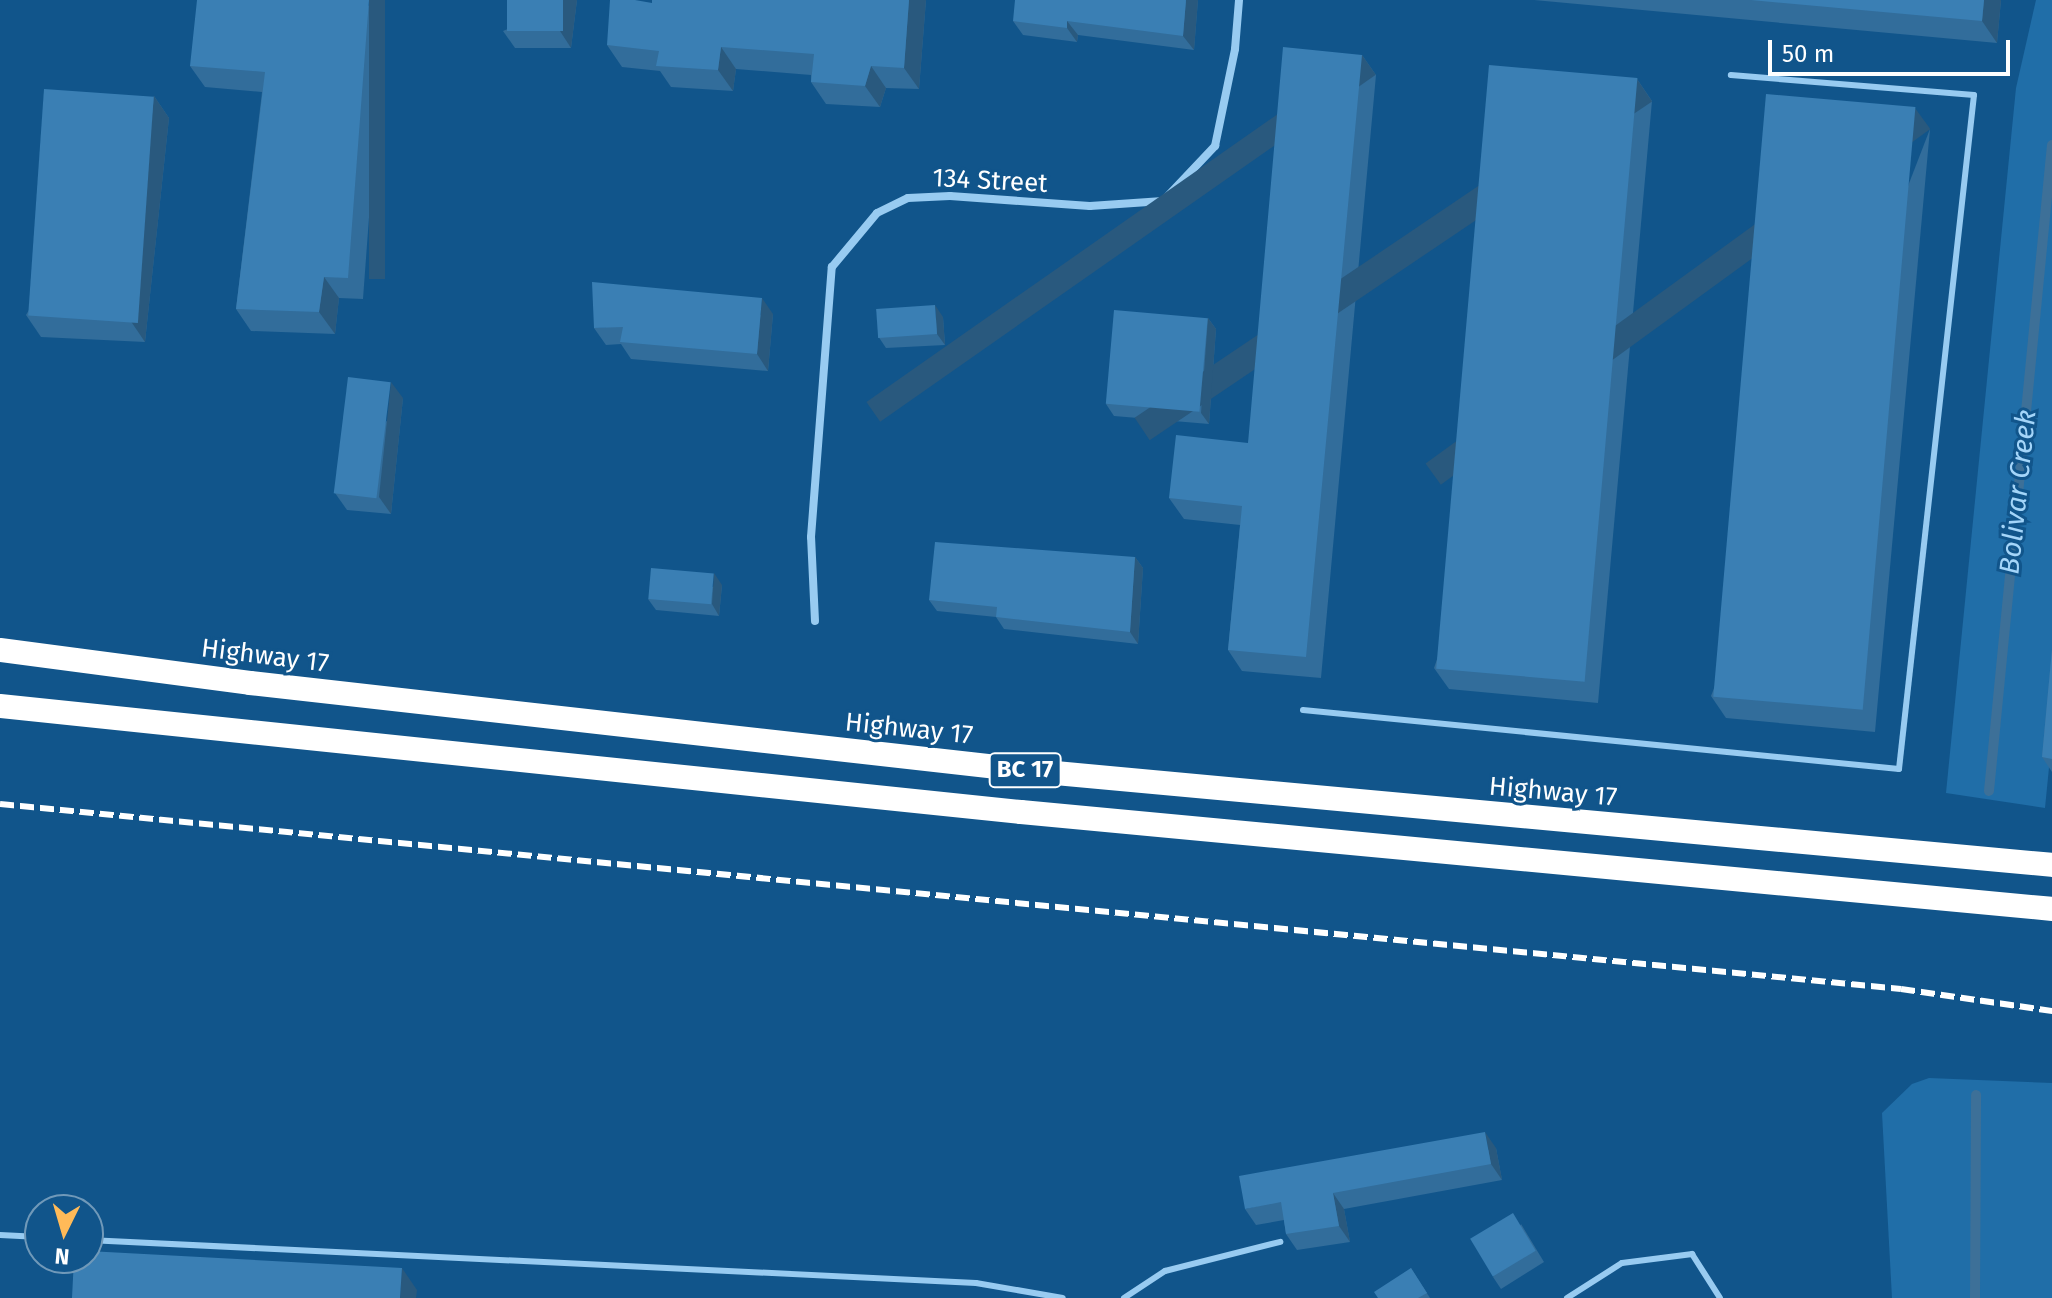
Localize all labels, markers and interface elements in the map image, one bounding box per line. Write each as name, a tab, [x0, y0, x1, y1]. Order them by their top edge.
scale bar	[1772, 24, 2014, 74]
text: 50 m	[1782, 40, 1834, 68]
street label: 134 Street	[932, 162, 1048, 200]
water label: Bolivar Creek	[1993, 408, 2043, 576]
street label: Highway 17	[199, 633, 331, 679]
street label: Highway 17	[844, 707, 974, 751]
road number: BC 17	[987, 750, 1063, 790]
street label: Highway 17	[1488, 771, 1618, 813]
north arrow	[24, 1194, 104, 1274]
text: N	[54, 1242, 70, 1270]

